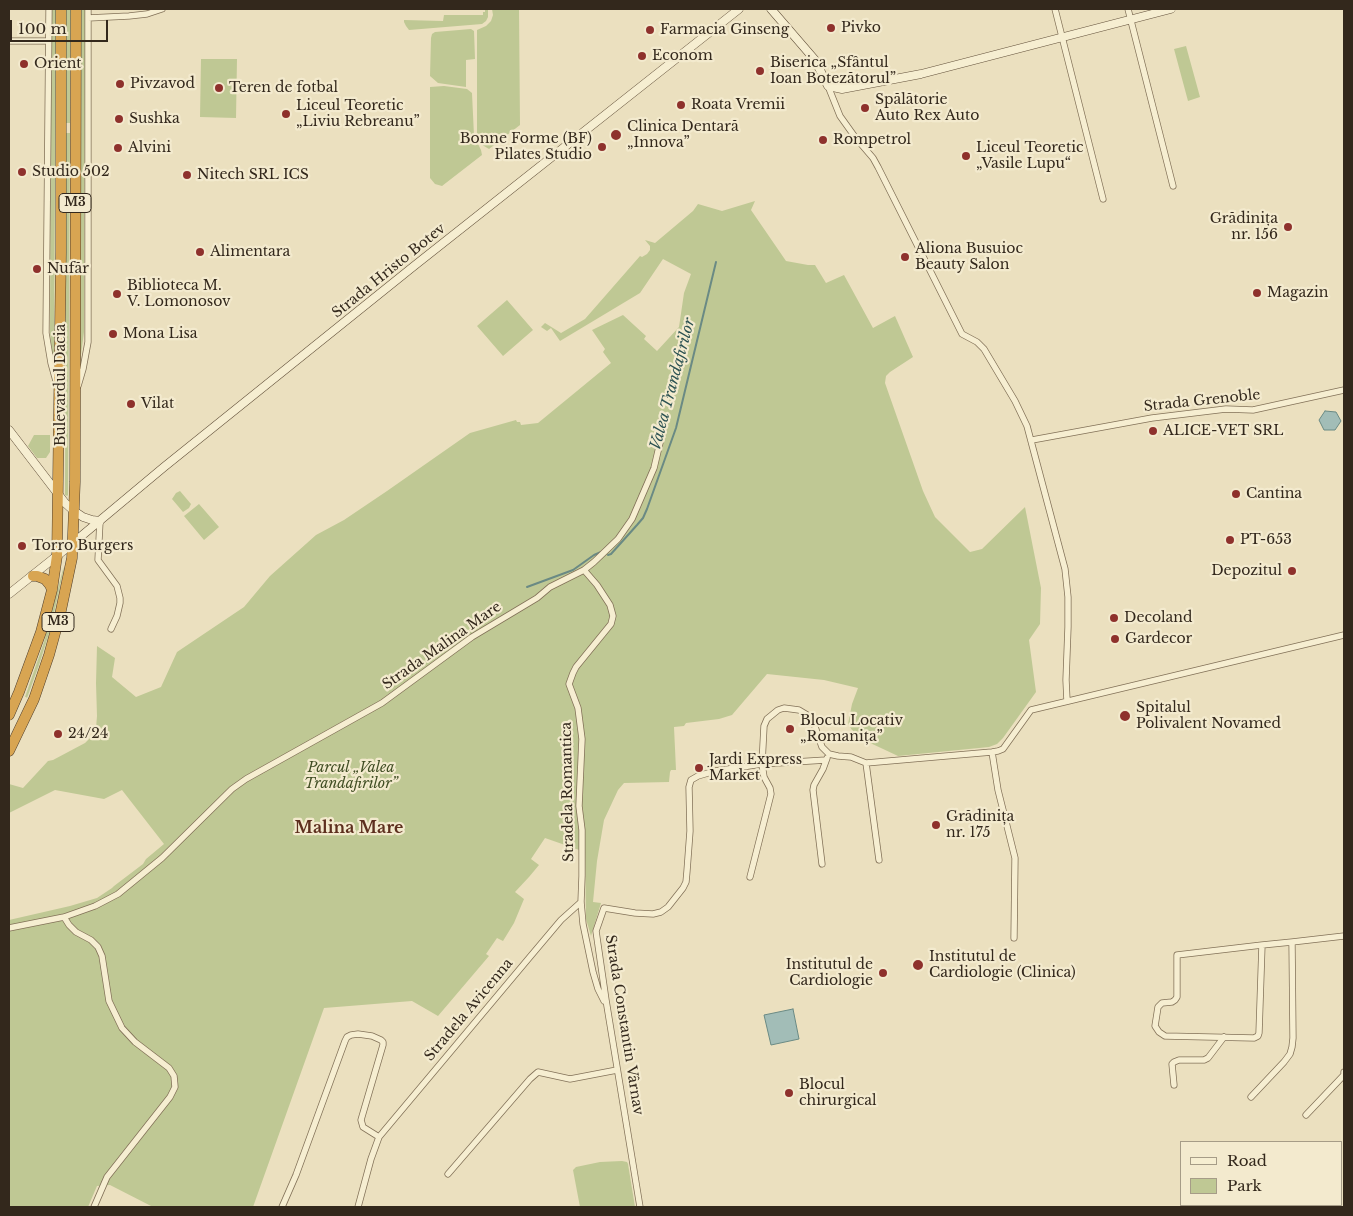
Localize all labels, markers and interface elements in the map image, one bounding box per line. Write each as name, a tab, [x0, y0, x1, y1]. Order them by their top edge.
scale bar	[12, 10, 110, 42]
text: 100 m	[18, 19, 67, 38]
place label: Pivko	[841, 20, 881, 36]
place label: Farmacia Ginseng	[660, 22, 789, 38]
marker: Pivko	[825, 22, 837, 34]
marker: Farmacia Ginseng	[644, 24, 656, 36]
place label: Econom	[652, 48, 713, 64]
marker: Econom	[636, 50, 648, 62]
place label: Biserica „Sfântul Ioan Botezătorul”	[770, 55, 896, 88]
place label: Orient	[34, 56, 82, 72]
marker: Orient	[18, 58, 30, 70]
marker: Biserica „Sfântul Ioan Botezătorul”	[754, 65, 766, 77]
place label: Pivzavod	[130, 76, 195, 92]
marker: Pivzavod	[114, 78, 126, 90]
place label: Teren de fotbal	[229, 80, 338, 96]
marker: Teren de fotbal	[213, 82, 225, 94]
place label: Spălătorie Auto Rex Auto	[875, 92, 979, 124]
place label: Roata Vremii	[691, 97, 785, 113]
place label: Liceul Teoretic „Liviu Rebreanu”	[296, 98, 420, 130]
marker: Roata Vremii	[675, 99, 687, 111]
marker: Spălătorie Auto Rex Auto	[859, 102, 871, 114]
marker: Liceul Teoretic „Liviu Rebreanu”	[280, 108, 292, 120]
place label: Sushka	[129, 111, 180, 127]
marker: Sushka	[113, 113, 125, 125]
place label: Clinica Dentară „Innova”	[627, 119, 739, 152]
marker: Clinica Dentară „Innova”	[609, 128, 623, 142]
place label: Bonne Forme (BF) Pilates Studio	[460, 131, 592, 164]
place label: Rompetrol	[833, 132, 911, 148]
marker: Rompetrol	[817, 134, 829, 146]
place label: Alvini	[128, 140, 171, 156]
place label: Liceul Teoretic „Vasile Lupu“	[976, 140, 1083, 172]
marker: Bonne Forme (BF) Pilates Studio	[596, 141, 608, 153]
marker: Alvini	[112, 142, 124, 154]
marker: Liceul Teoretic „Vasile Lupu“	[960, 150, 972, 162]
place label: Studio 502	[32, 164, 110, 180]
marker: Studio 502	[16, 166, 28, 178]
place label: Nitech SRL ICS	[197, 167, 309, 183]
marker: Nitech SRL ICS	[181, 169, 193, 181]
road number: M3	[59, 194, 91, 212]
place label: Grădinița nr. 156	[1210, 211, 1278, 243]
street label: Strada Hristo Botev	[329, 220, 449, 322]
marker: Grădinița nr. 156	[1282, 221, 1294, 233]
place label: Aliona Busuioc Beauty Salon	[915, 241, 1023, 274]
place label: Alimentara	[210, 244, 290, 260]
marker: Alimentara	[194, 246, 206, 258]
marker: Aliona Busuioc Beauty Salon	[899, 251, 911, 263]
place label: Nufăr	[47, 261, 89, 277]
marker: Nufăr	[31, 263, 43, 275]
place label: Biblioteca M. V. Lomonosov	[127, 278, 231, 310]
place label: Magazin	[1267, 285, 1328, 301]
marker: Magazin	[1251, 287, 1263, 299]
marker: Biblioteca M. V. Lomonosov	[111, 288, 123, 300]
water label: Valea Trandafirilor	[647, 316, 699, 452]
street label: Bulevardul Dacia	[53, 324, 69, 446]
place label: Mona Lisa	[123, 326, 198, 342]
marker: Mona Lisa	[107, 328, 119, 340]
street label: Strada Grenoble	[1143, 387, 1261, 415]
place label: Vilat	[141, 396, 174, 412]
marker: Vilat	[125, 398, 137, 410]
place label: ALICE-VET SRL	[1163, 423, 1284, 439]
marker: ALICE-VET SRL	[1147, 425, 1159, 437]
place label: Cantina	[1246, 486, 1302, 502]
marker: Cantina	[1230, 488, 1242, 500]
place label: PT-653	[1240, 532, 1292, 548]
marker: PT-653	[1224, 534, 1236, 546]
place label: Torro Burgers	[32, 538, 133, 554]
marker: Torro Burgers	[16, 540, 28, 552]
place label: Depozitul	[1211, 563, 1282, 579]
marker: Depozitul	[1286, 565, 1298, 577]
street label: Strada Malina Mare	[379, 599, 505, 693]
place label: Decoland	[1124, 610, 1192, 626]
road number: M3	[42, 612, 74, 632]
marker: Decoland	[1108, 612, 1120, 624]
place label: Gardecor	[1125, 631, 1192, 647]
marker: Gardecor	[1109, 633, 1121, 645]
place label: Spitalul Polivalent Novamed	[1136, 700, 1281, 732]
marker: Spitalul Polivalent Novamed	[1118, 709, 1132, 723]
place label: Blocul Locativ „Romanița”	[800, 713, 903, 746]
street label: Stradela Romantica	[558, 722, 578, 862]
marker: Blocul Locativ „Romanița”	[784, 723, 796, 735]
place label: 24/24	[68, 726, 108, 742]
marker: 24/24	[52, 728, 64, 740]
place label: Jardi Express Market	[709, 752, 802, 784]
park label: Parcul „Valea Trandafirilor”	[304, 760, 398, 792]
marker: Jardi Express Market	[693, 762, 705, 774]
place label: Grădinița nr. 175	[946, 809, 1014, 842]
district label: Malina Mare	[295, 818, 403, 838]
marker: Grădinița nr. 175	[930, 819, 942, 831]
street label: Strada Constantin Vârnav	[601, 934, 647, 1116]
place label: Institutul de Cardiologie (Clinica)	[929, 949, 1076, 982]
street label: Stradela Avicenna	[421, 955, 517, 1065]
place label: Institutul de Cardiologie	[786, 957, 873, 990]
marker: Institutul de Cardiologie (Clinica)	[911, 958, 925, 972]
marker: Institutul de Cardiologie	[877, 967, 889, 979]
place label: Blocul chirurgical	[799, 1077, 877, 1110]
marker: Blocul chirurgical	[783, 1087, 795, 1099]
legend	[1180, 1141, 1343, 1206]
text: Road	[1227, 1151, 1267, 1170]
text: Park	[1227, 1176, 1262, 1195]

